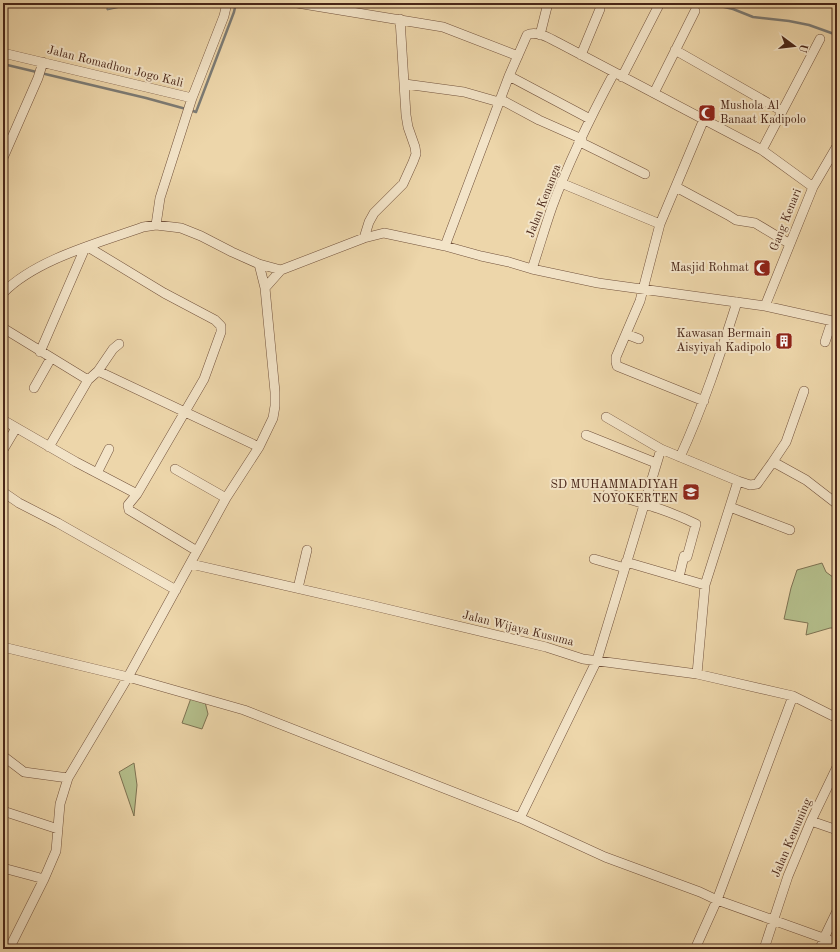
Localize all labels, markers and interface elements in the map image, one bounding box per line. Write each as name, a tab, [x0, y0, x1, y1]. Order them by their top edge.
north arrow	[774, 26, 814, 66]
text: U	[796, 43, 809, 54]
street label: Jalan Romadhon Jogo Kali	[46, 44, 184, 90]
place label: Mushola Al Banaat Kadipolo	[720, 100, 806, 126]
mosque icon: Mushola Al Banaat Kadipolo	[697, 103, 717, 123]
street label: Jalan Kenanga	[525, 163, 563, 239]
street label: Gang Kenari	[768, 187, 804, 253]
mosque icon: Masjid Rohmat	[752, 258, 772, 278]
place label: Masjid Rohmat	[670, 262, 749, 274]
place label: Kawasan Bermain Aisyiyah Kadipolo	[676, 328, 772, 354]
building icon: Kawasan Bermain Aisyiyah Kadipolo	[774, 331, 794, 351]
place label: SD MUHAMMADIYAH NOYOKERTEN	[550, 479, 678, 505]
school or university icon: SD MUHAMMADIYAH NOYOKERTEN	[681, 482, 701, 502]
street label: Jalan Wijaya Kusuma	[461, 609, 575, 649]
street label: Jalan Kemuning	[770, 796, 814, 879]

